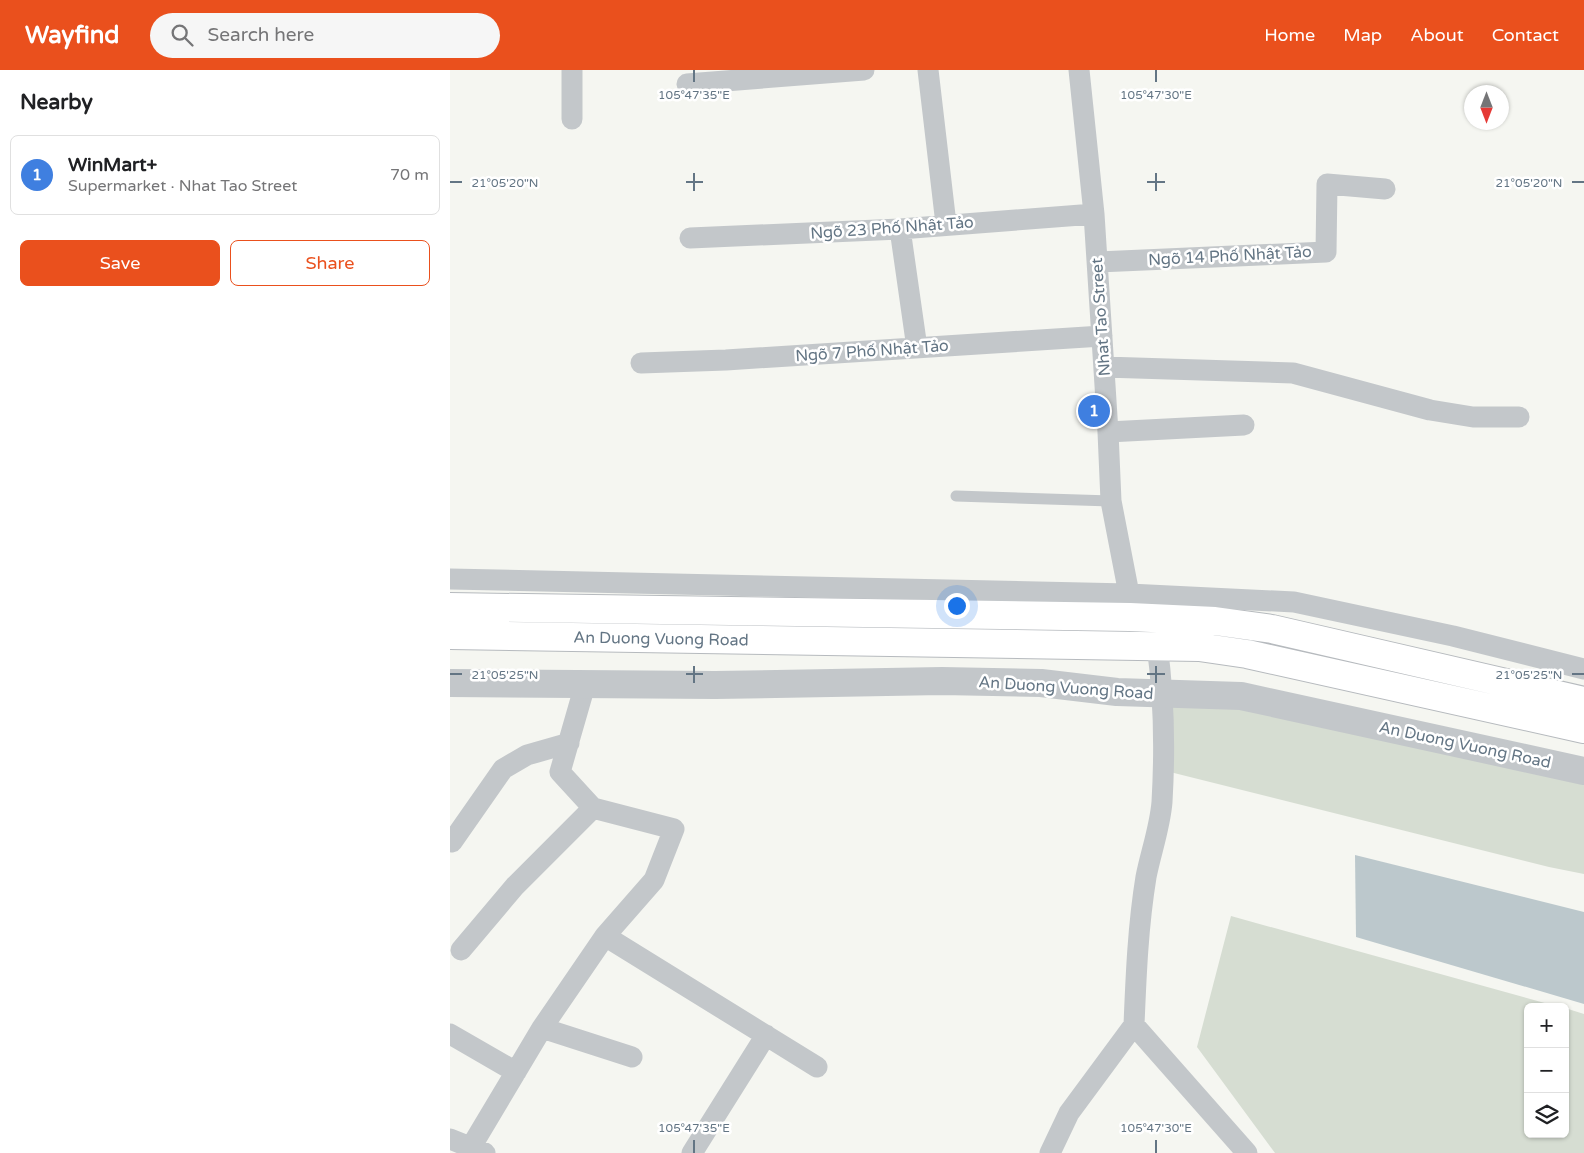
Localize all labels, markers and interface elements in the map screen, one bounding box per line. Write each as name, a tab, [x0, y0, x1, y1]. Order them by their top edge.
search box	[150, 13, 500, 58]
text: Wayfind	[25, 21, 120, 50]
icon: search	[168, 21, 196, 49]
text: Search here	[208, 24, 314, 46]
text: Home	[1264, 24, 1315, 46]
text: Map	[1343, 24, 1382, 46]
text: About	[1410, 24, 1464, 46]
text: Contact	[1492, 24, 1559, 46]
north arrow	[1464, 85, 1509, 130]
text: 105°47'35"E	[658, 88, 730, 102]
text: 105°47'30"E	[1120, 88, 1192, 102]
text: Nearby	[20, 90, 93, 115]
text: WinMart+	[68, 154, 157, 176]
text: 1	[32, 165, 42, 185]
text: 70 m	[390, 165, 429, 185]
text: Supermarket · Nhat Tao Street	[68, 176, 297, 196]
text: 21°05'20"N	[472, 176, 539, 190]
text: 21°05'20"N	[1496, 176, 1563, 190]
street label: Ngõ 23 Phố Nhật Tảo	[810, 212, 974, 244]
button: Save	[20, 240, 220, 286]
button: Share	[230, 240, 430, 286]
street label: Ngõ 14 Phố Nhật Tảo	[1148, 242, 1312, 270]
street label: Nhat Tao Street	[1087, 257, 1115, 377]
street label: Ngõ 7 Phố Nhật Tảo	[795, 336, 949, 366]
pin: 1	[1078, 392, 1110, 430]
your location	[944, 593, 970, 619]
street label: An Duong Vuong Road	[573, 627, 749, 651]
text: 21°05'25"N	[472, 668, 539, 682]
text: 21°05'25"N	[1496, 668, 1563, 682]
street label: An Duong Vuong Road	[978, 672, 1154, 704]
street label: An Duong Vuong Road	[1377, 717, 1553, 773]
map controls	[1524, 1003, 1569, 1138]
button: +	[1524, 1003, 1569, 1048]
button: −	[1524, 1048, 1569, 1093]
button: layers	[1524, 1093, 1569, 1138]
text: 105°47'35"E	[658, 1121, 730, 1135]
text: 105°47'30"E	[1120, 1121, 1192, 1135]

